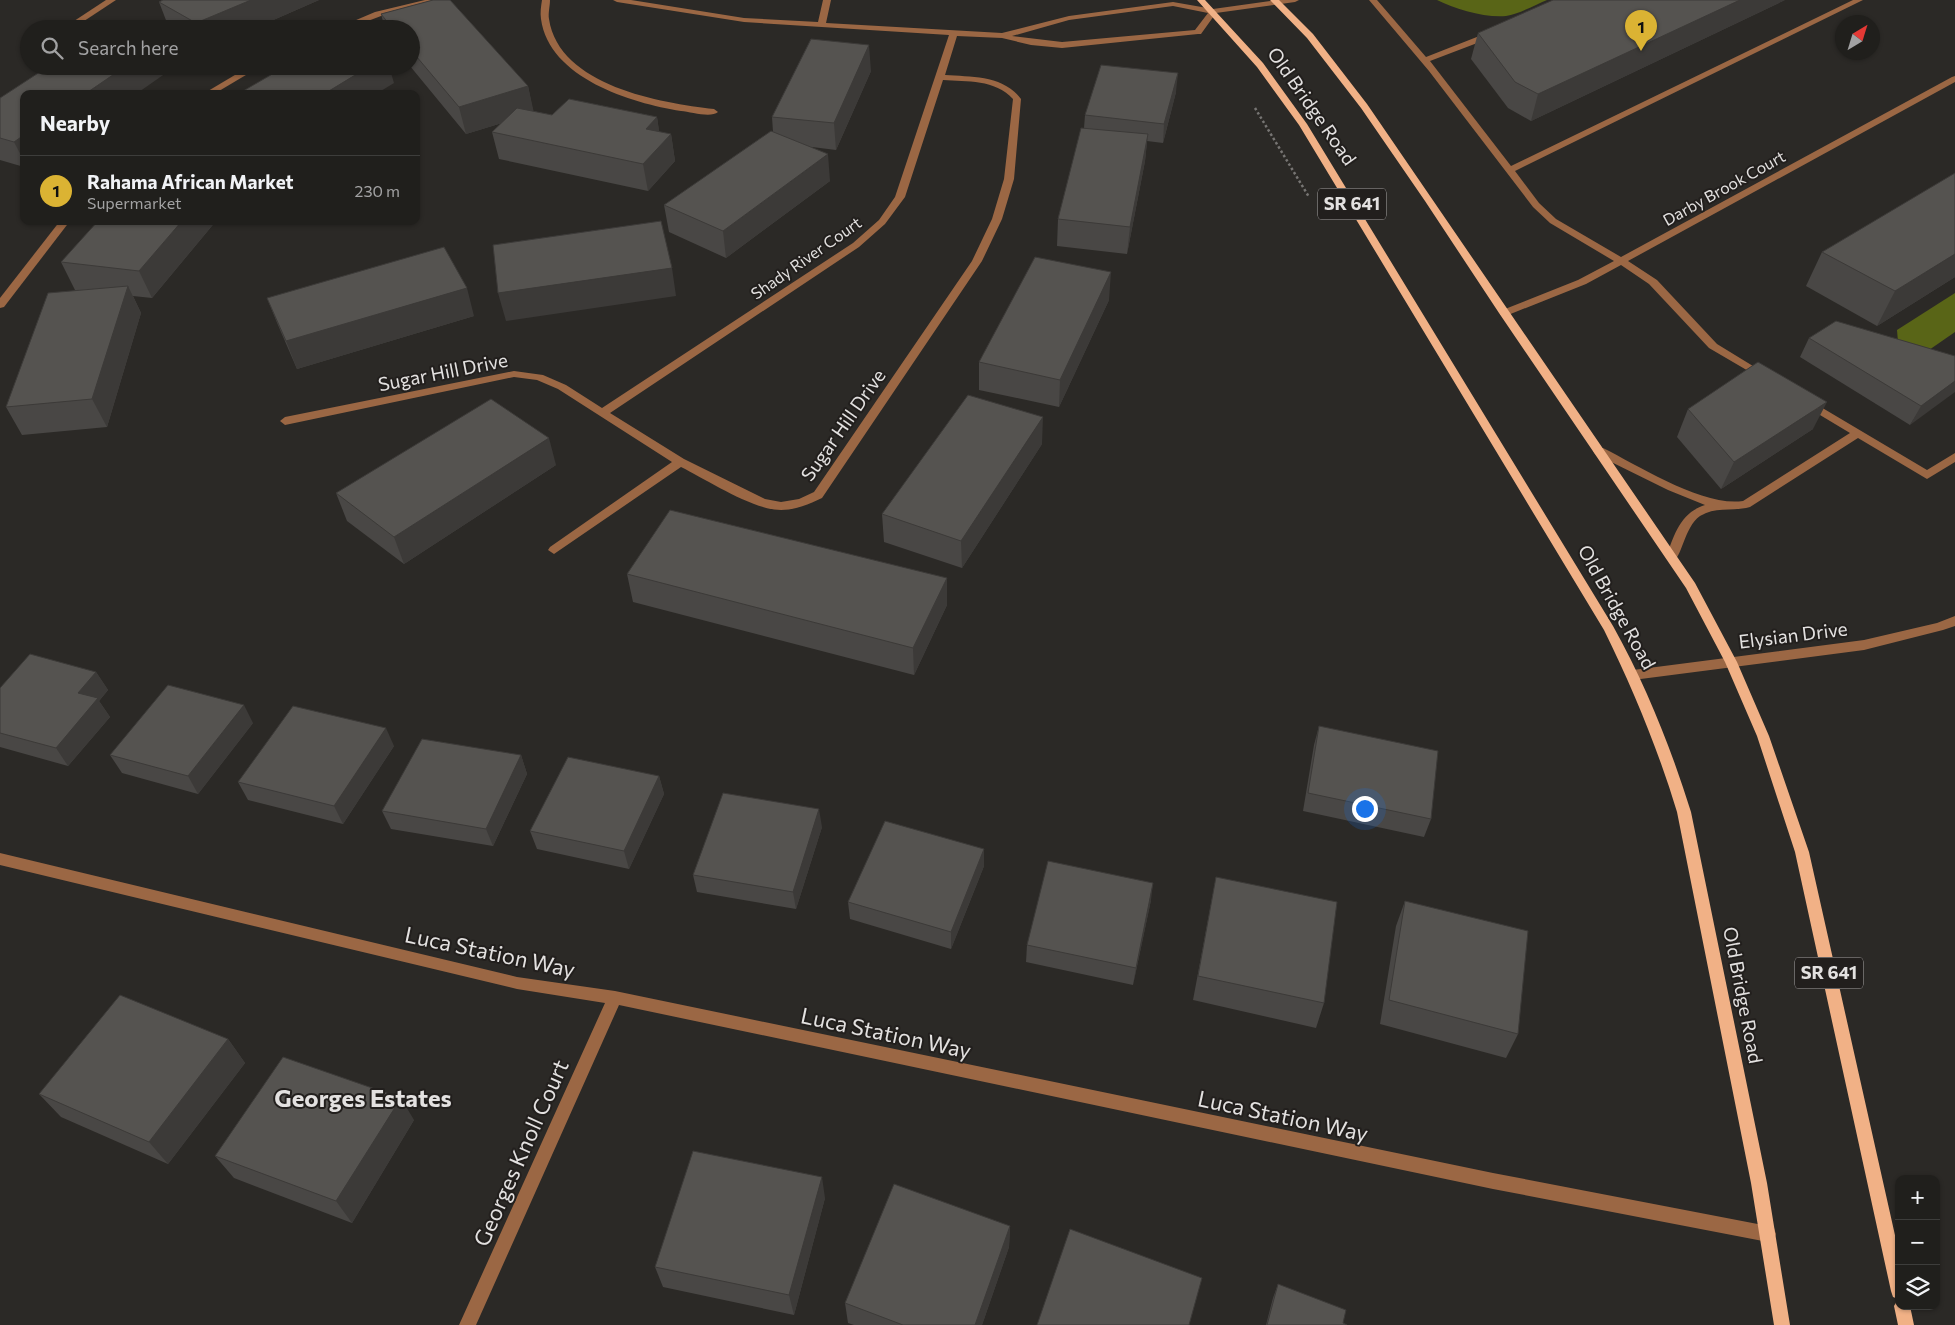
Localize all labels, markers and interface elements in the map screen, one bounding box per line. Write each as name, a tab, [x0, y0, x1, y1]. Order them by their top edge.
pin: 1	[1625, 10, 1657, 51]
north arrow	[1835, 15, 1880, 60]
search box	[20, 20, 420, 75]
icon: search	[38, 34, 66, 62]
text: Search here	[78, 36, 178, 59]
street label: Old Bridge Road	[1263, 42, 1362, 169]
text: Nearby	[40, 110, 110, 135]
street label: Darby Brook Court	[1659, 146, 1789, 229]
text: Rahama African Market	[87, 170, 294, 193]
text: 1	[52, 181, 60, 200]
text: 230 m	[355, 181, 400, 200]
road number: SR 641	[1318, 188, 1386, 220]
text: Supermarket	[87, 193, 182, 212]
street label: Shady River Court	[747, 212, 865, 303]
street label: Sugar Hill Drive	[376, 348, 510, 395]
street label: Sugar Hill Drive	[795, 364, 890, 485]
street label: Old Bridge Road	[1574, 540, 1661, 673]
street label: Elysian Drive	[1737, 616, 1849, 653]
your location	[1352, 796, 1378, 822]
street label: Luca Station Way	[403, 920, 578, 983]
street label: Old Bridge Road	[1719, 925, 1768, 1065]
road number: SR 641	[1795, 958, 1863, 988]
street label: Luca Station Way	[799, 1001, 974, 1064]
street label: Georges Knoll Court	[467, 1055, 574, 1250]
district label: Georges Estates	[274, 1083, 452, 1112]
street label: Luca Station Way	[1196, 1084, 1371, 1147]
map controls	[1895, 1175, 1940, 1310]
button: +	[1895, 1175, 1940, 1220]
button: −	[1895, 1220, 1940, 1265]
button: layers	[1895, 1265, 1940, 1310]

